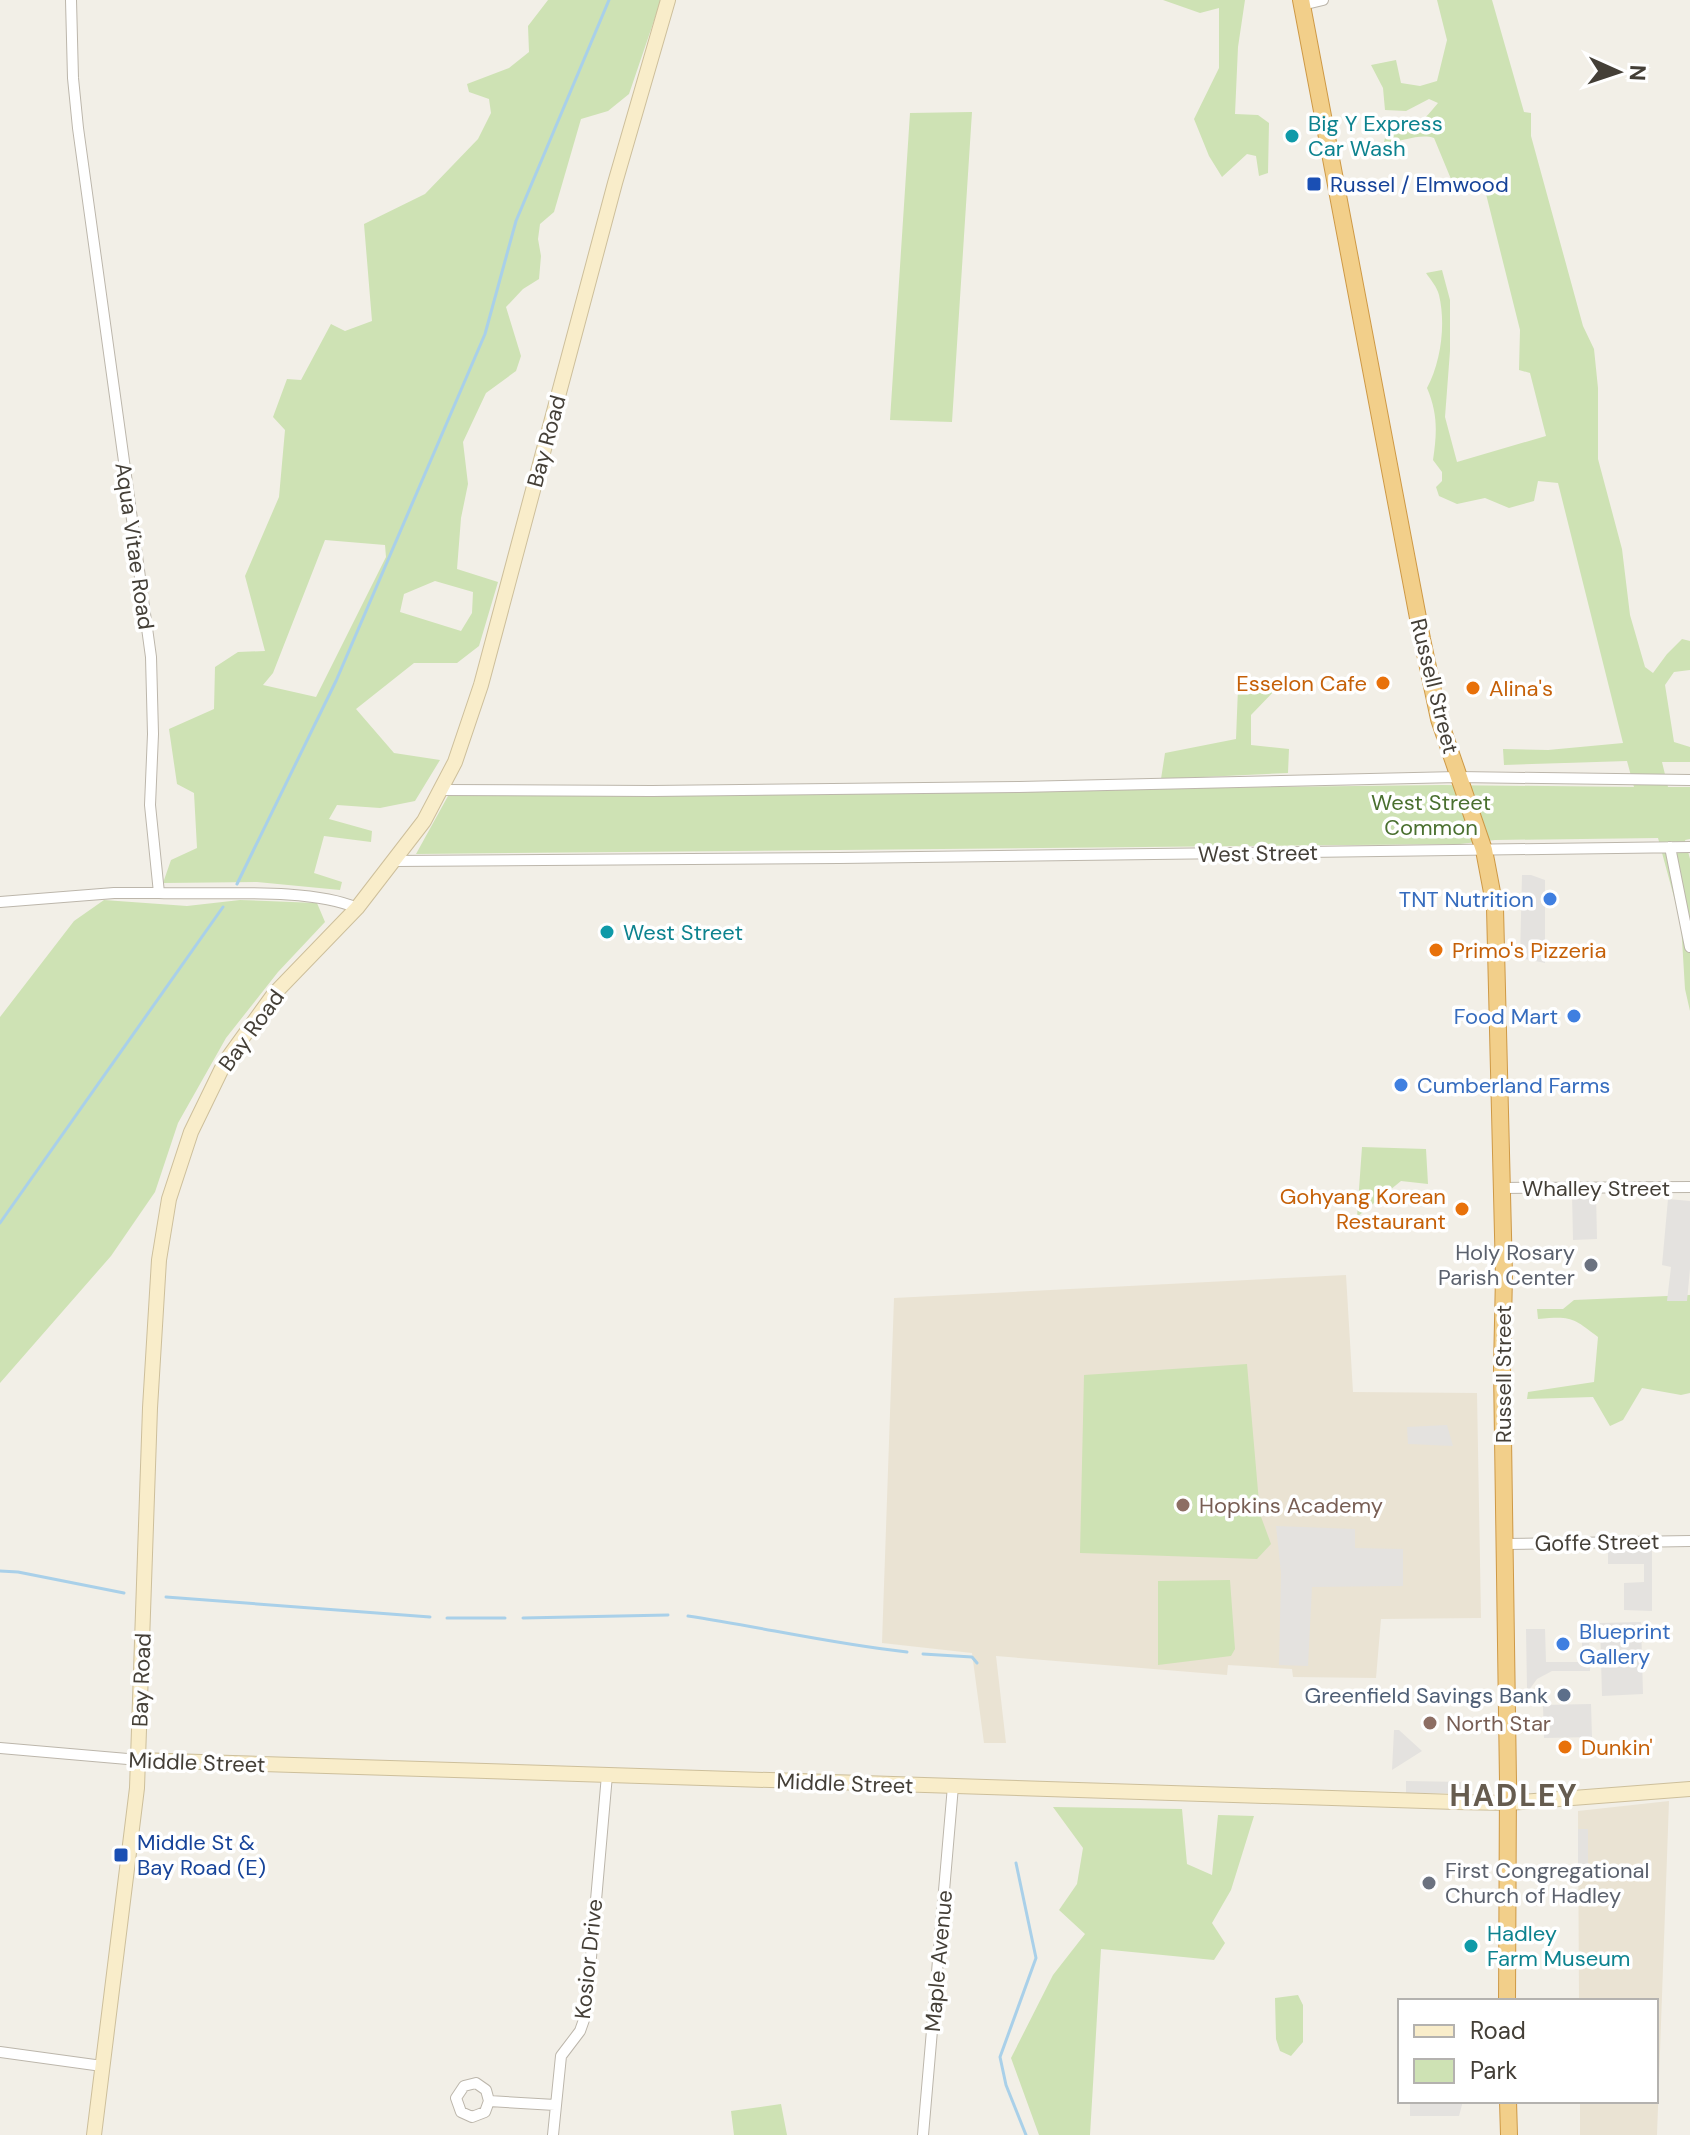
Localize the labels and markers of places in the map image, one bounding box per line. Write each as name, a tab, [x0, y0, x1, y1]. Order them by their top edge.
place label: Big Y Express Car Wash	[1308, 109, 1443, 163]
marker: Big Y Express Car Wash	[1283, 127, 1301, 145]
place label: Russel / Elmwood	[1330, 170, 1509, 199]
marker: Russel / Elmwood	[1305, 175, 1323, 193]
place label: Esselon Cafe	[1236, 669, 1367, 698]
marker: Esselon Cafe	[1374, 674, 1392, 692]
place label: Alina's	[1489, 674, 1553, 703]
marker: Alina's	[1464, 679, 1482, 697]
place label: TNT Nutrition	[1399, 885, 1534, 914]
marker: TNT Nutrition	[1541, 890, 1559, 908]
place label: West Street	[623, 918, 743, 947]
marker: West Street	[598, 923, 616, 941]
place label: Primo's Pizzeria	[1452, 936, 1606, 965]
marker: Primo's Pizzeria	[1427, 941, 1445, 959]
place label: Food Mart	[1454, 1002, 1558, 1031]
marker: Food Mart	[1565, 1007, 1583, 1025]
place label: Cumberland Farms	[1417, 1071, 1610, 1100]
marker: Cumberland Farms	[1392, 1076, 1410, 1094]
place label: Gohyang Korean Restaurant	[1280, 1182, 1446, 1236]
marker: Gohyang Korean Restaurant	[1453, 1200, 1471, 1218]
place label: Holy Rosary Parish Center	[1438, 1238, 1575, 1292]
marker: Holy Rosary Parish Center	[1582, 1256, 1600, 1274]
place label: Hopkins Academy	[1199, 1491, 1383, 1520]
marker: Hopkins Academy	[1174, 1496, 1192, 1514]
place label: Blueprint Gallery	[1579, 1617, 1671, 1671]
marker: Blueprint Gallery	[1554, 1635, 1572, 1653]
place label: Greenfield Savings Bank	[1305, 1681, 1548, 1710]
marker: Greenfield Savings Bank	[1555, 1686, 1573, 1704]
place label: North Star	[1446, 1709, 1551, 1738]
marker: North Star	[1421, 1714, 1439, 1732]
place label: Dunkin'	[1581, 1733, 1653, 1762]
marker: Dunkin'	[1556, 1738, 1574, 1756]
place label: Middle St & Bay Road (E)	[137, 1828, 266, 1882]
marker: Middle St & Bay Road (E)	[112, 1846, 130, 1864]
place label: First Congregational Church of Hadley	[1445, 1856, 1650, 1910]
marker: First Congregational Church of Hadley	[1420, 1874, 1438, 1892]
place label: Hadley Farm Museum	[1487, 1919, 1630, 1973]
marker: Hadley Farm Museum	[1462, 1937, 1480, 1955]

